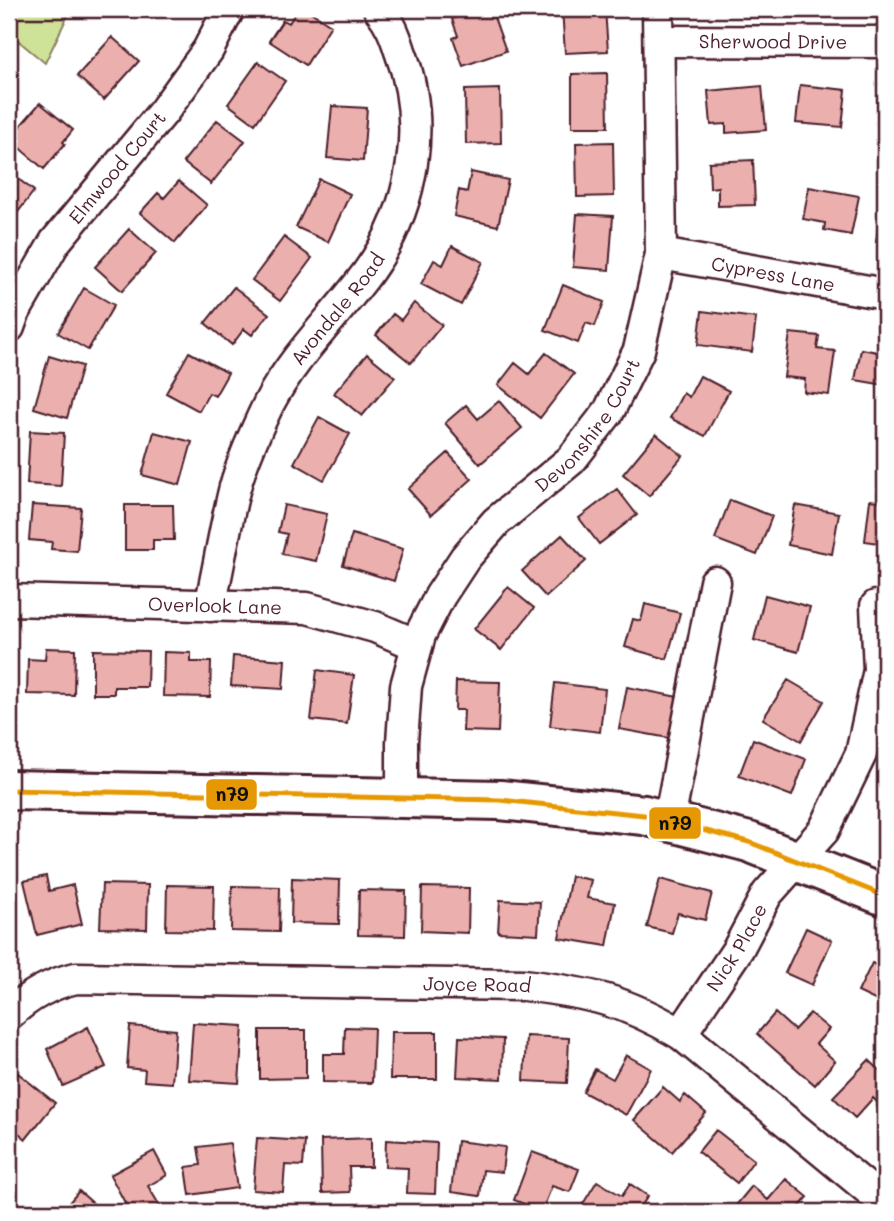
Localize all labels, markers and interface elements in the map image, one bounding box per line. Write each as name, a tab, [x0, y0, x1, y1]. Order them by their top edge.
street label: Sherwood Drive	[699, 28, 847, 54]
street label: Elmwood Court	[63, 105, 171, 229]
street label: Avondale Road	[285, 248, 390, 370]
street label: Cypress Lane	[709, 250, 837, 297]
street label: Devonshire Court	[529, 354, 645, 497]
street label: Overlook Lane	[148, 591, 282, 619]
line badge: n79	[205, 778, 258, 811]
text: n79	[216, 781, 249, 806]
line badge: n79	[648, 806, 702, 840]
text: n79	[659, 810, 692, 835]
street label: Nick Place	[700, 899, 772, 996]
street label: Joyce Road	[423, 970, 533, 998]

